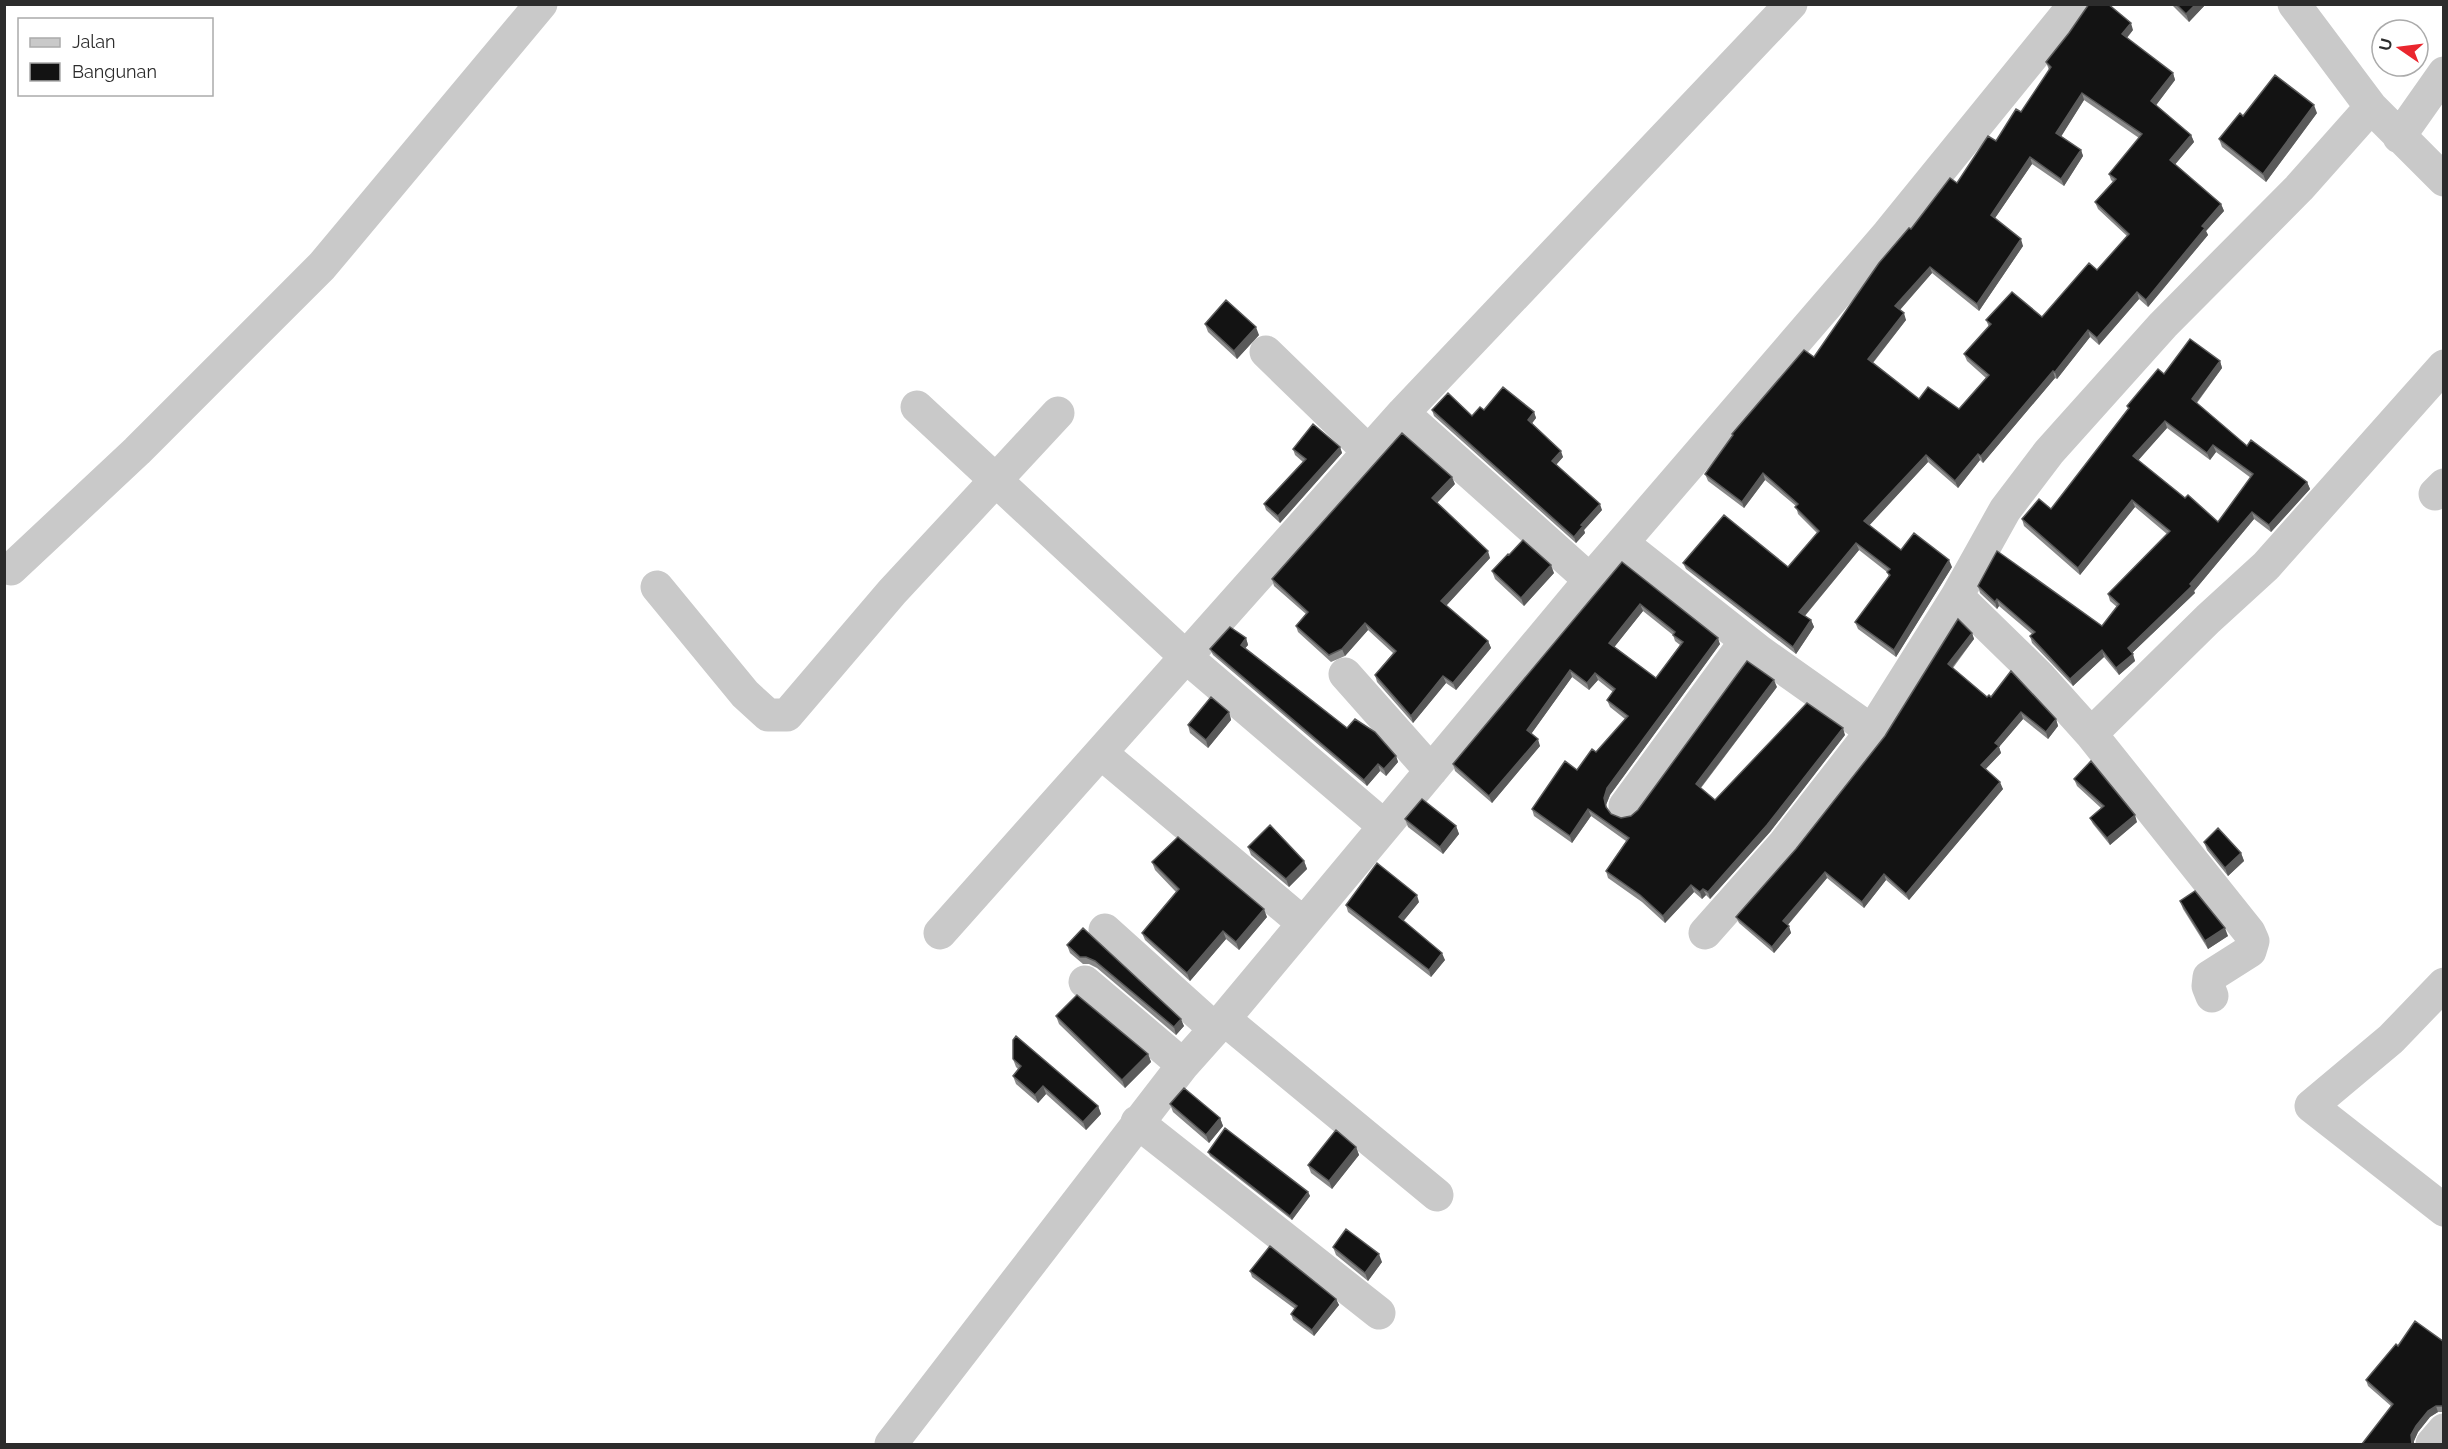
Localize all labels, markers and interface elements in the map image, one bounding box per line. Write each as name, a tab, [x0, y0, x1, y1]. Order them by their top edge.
legend	[18, 18, 213, 96]
north arrow	[2370, 18, 2430, 78]
text: Jalan	[72, 31, 116, 52]
text: U	[2375, 36, 2397, 53]
text: Bangunan	[72, 61, 157, 82]

